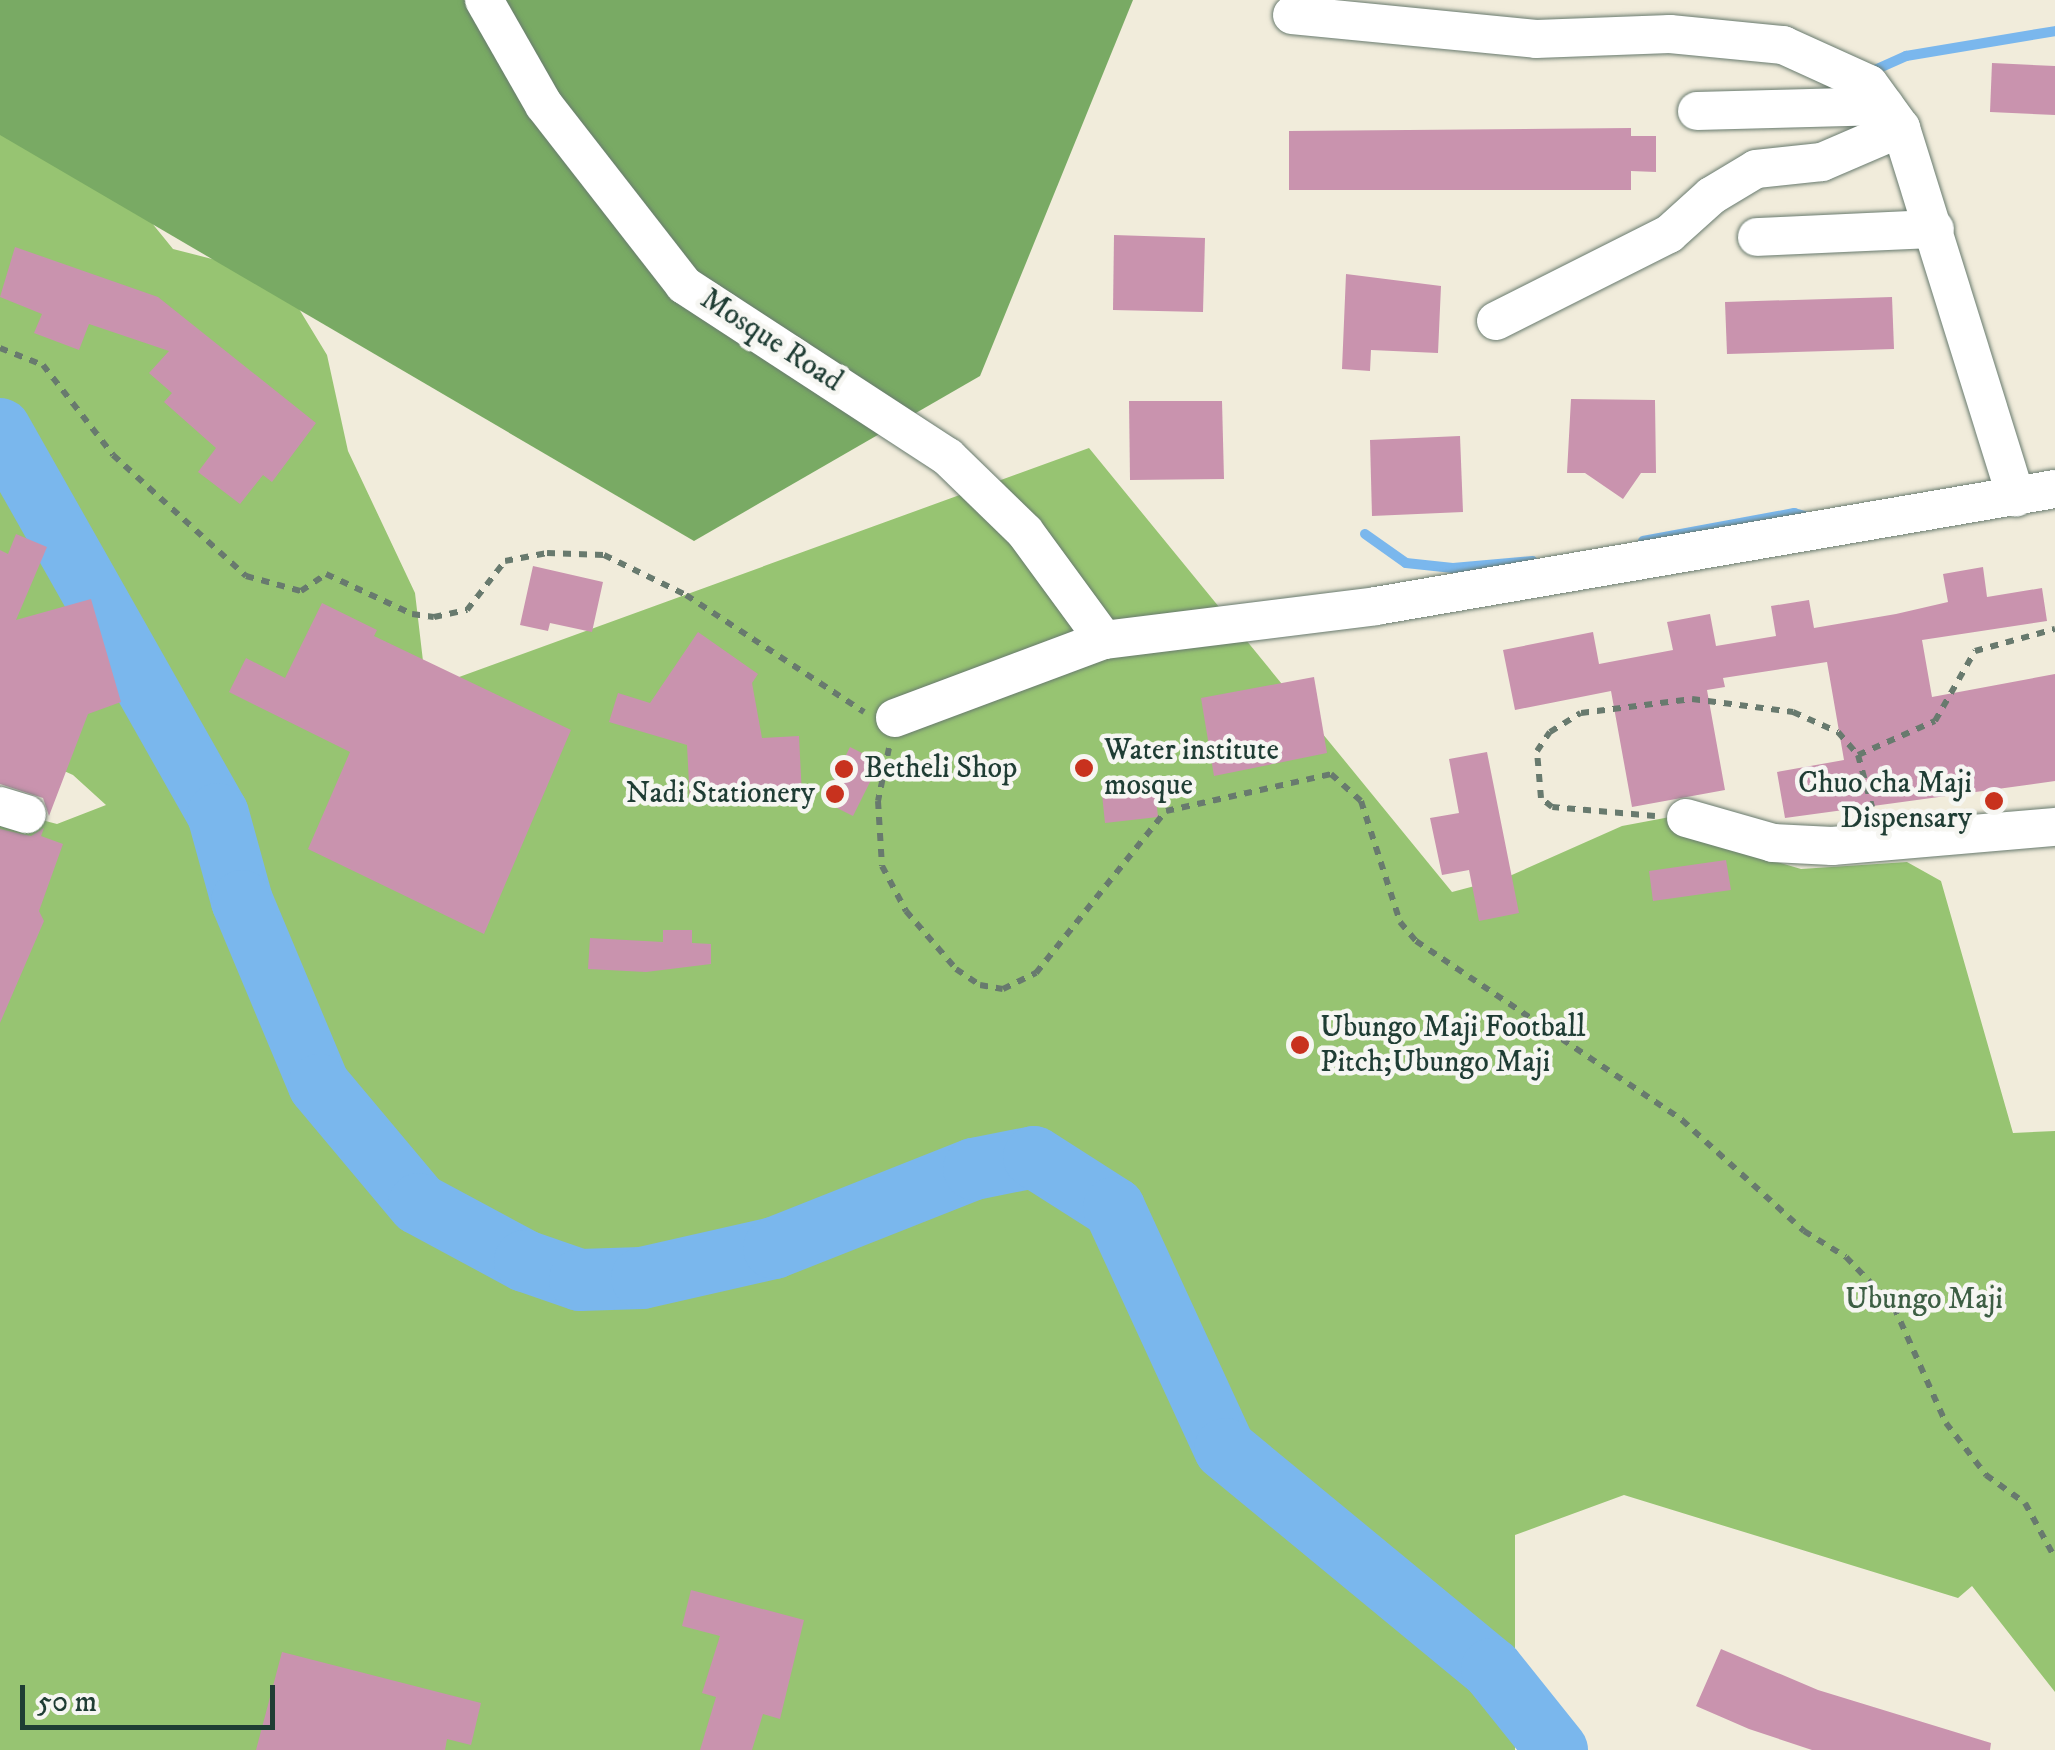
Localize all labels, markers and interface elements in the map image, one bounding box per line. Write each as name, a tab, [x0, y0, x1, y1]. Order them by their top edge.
street label: Mosque Road	[693, 282, 849, 400]
place label: Water institute mosque	[1104, 733, 1279, 804]
place label: Betheli Shop	[864, 751, 1017, 787]
marker: Water institute mosque	[1073, 757, 1095, 779]
marker: Betheli Shop	[833, 758, 855, 780]
place label: Chuo cha Maji Dispensary	[1798, 766, 1972, 836]
place label: Nadi Stationery	[626, 776, 815, 812]
marker: Nadi Stationery	[824, 783, 846, 805]
marker: Chuo cha Maji Dispensary	[1981, 788, 2007, 814]
place label: Ubungo Maji Football Pitch;Ubungo Maji	[1320, 1010, 1586, 1080]
marker: Ubungo Maji Football Pitch;Ubungo Maji	[1289, 1034, 1311, 1056]
park label: Ubungo Maji	[1845, 1282, 2003, 1318]
scale bar	[25, 1665, 280, 1727]
text: 50 m	[37, 1684, 97, 1721]

